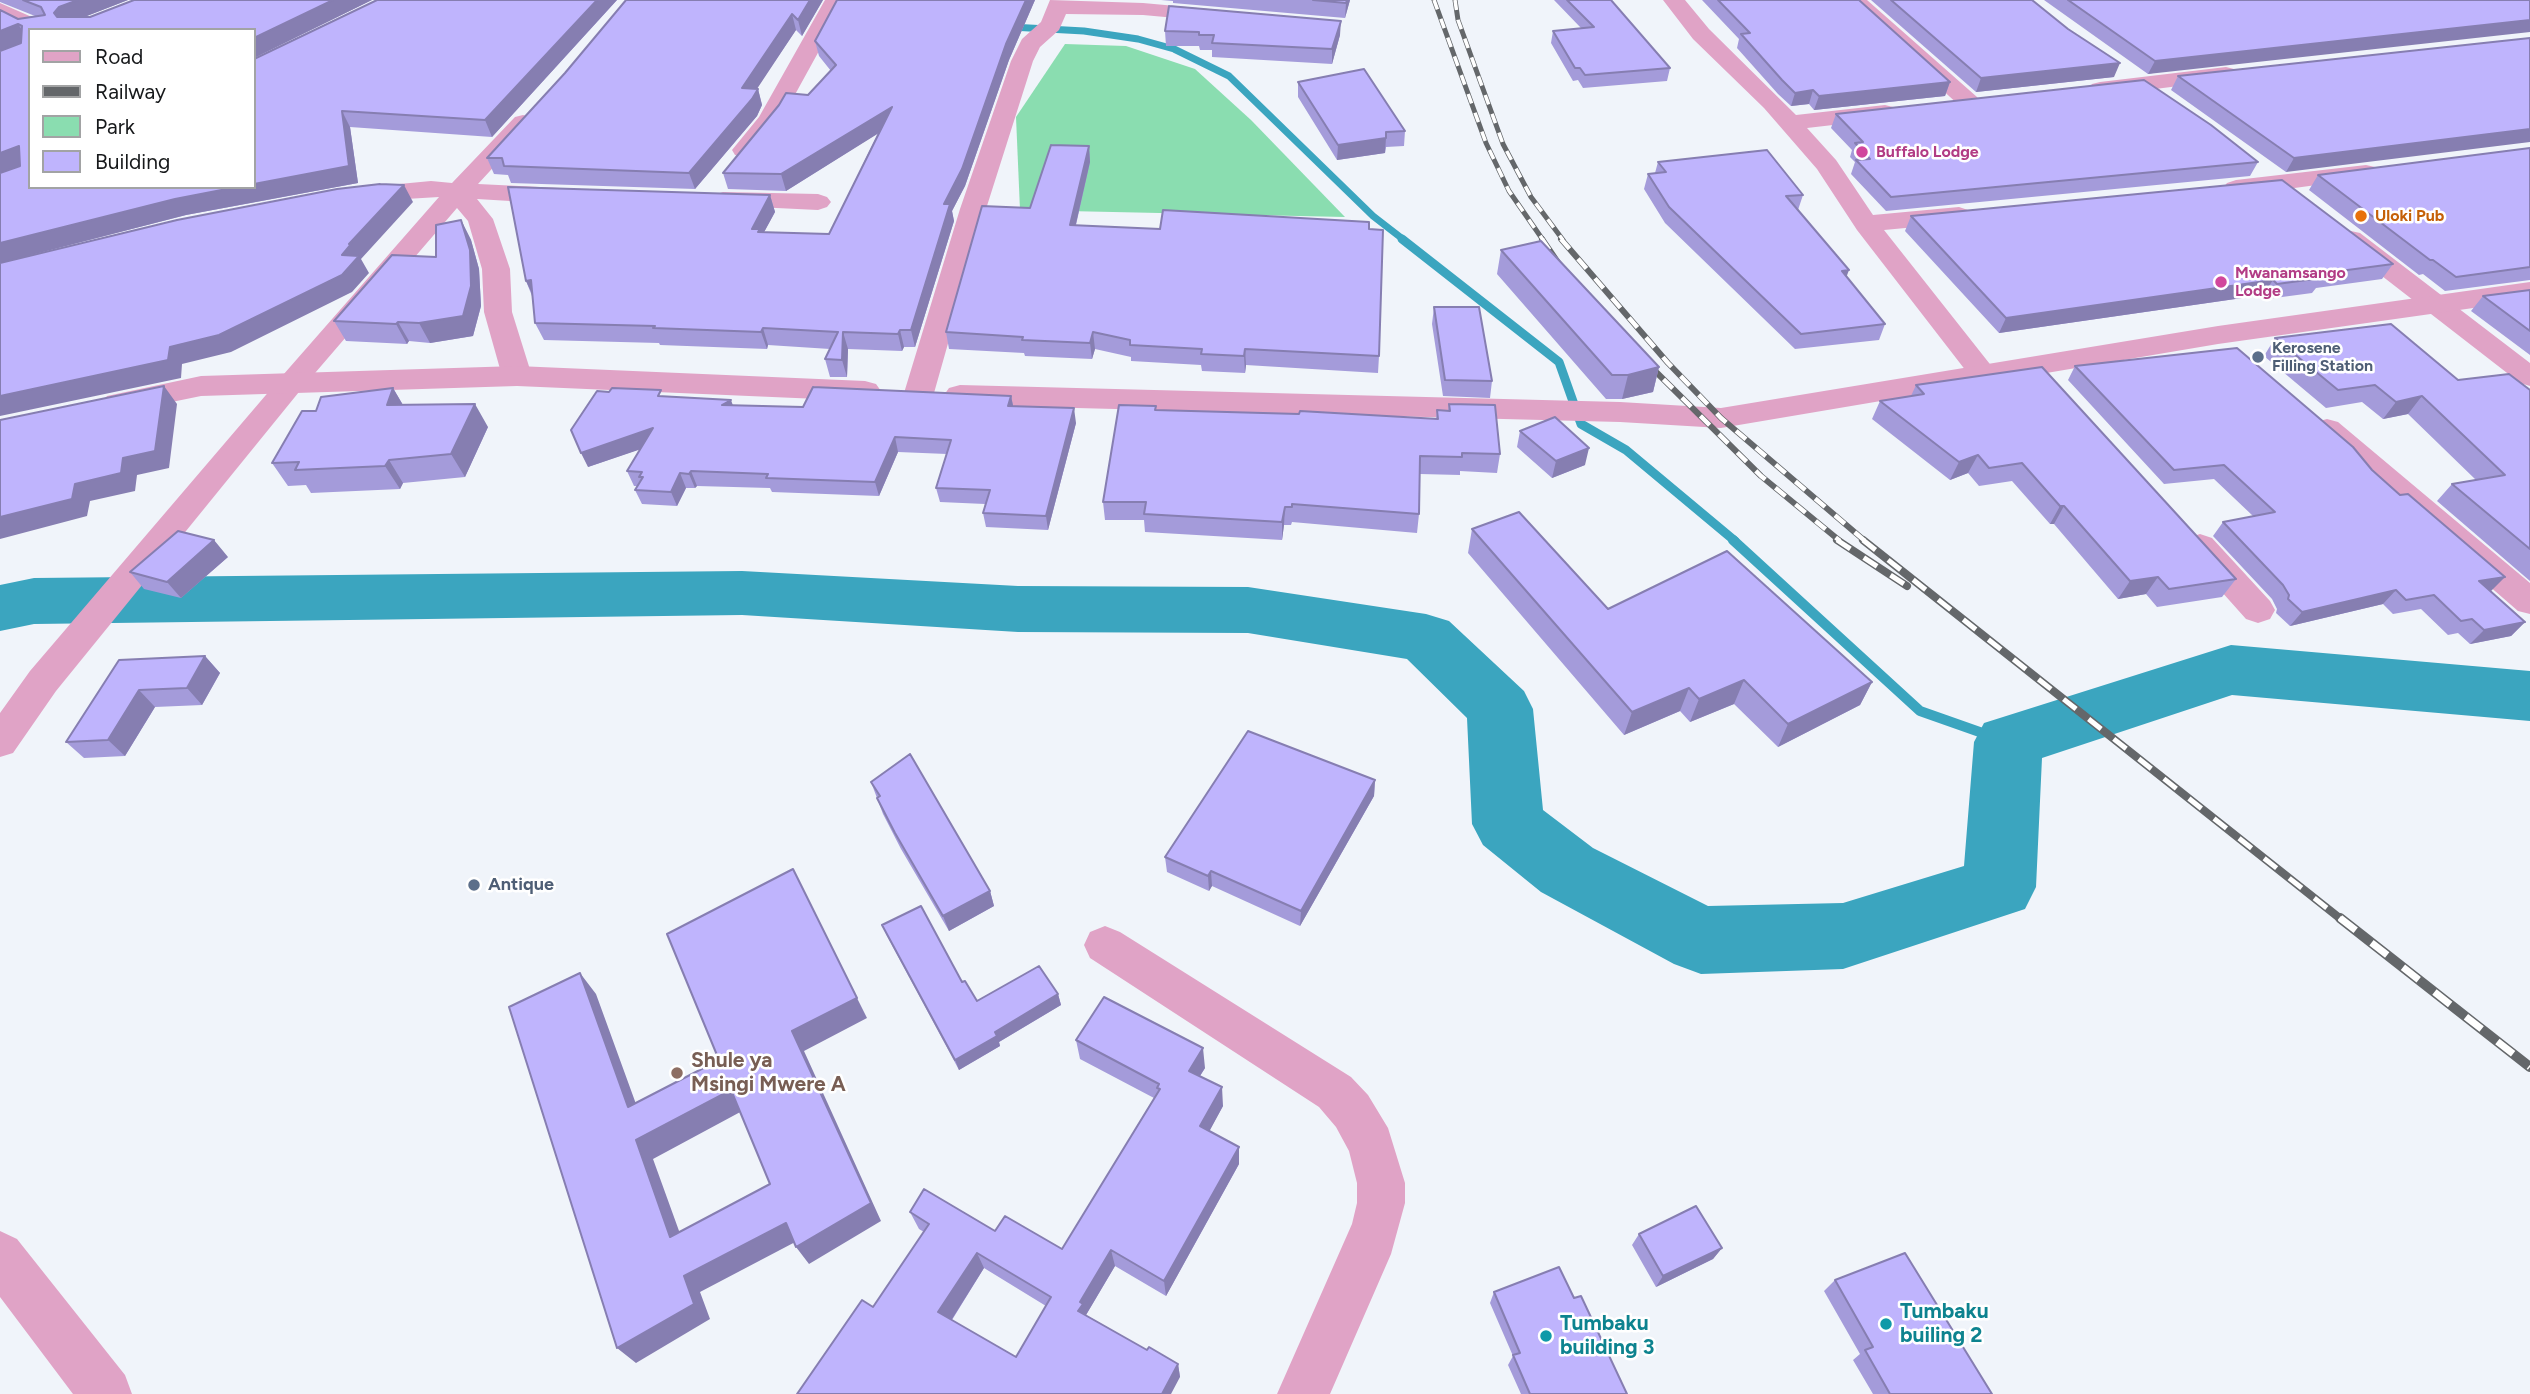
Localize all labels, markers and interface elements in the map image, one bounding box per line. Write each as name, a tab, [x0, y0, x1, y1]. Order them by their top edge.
legend	[28, 28, 256, 189]
text: Road	[95, 44, 143, 69]
text: Railway	[95, 79, 166, 104]
text: Park	[95, 114, 135, 139]
place label: Buffalo Lodge	[1876, 142, 1979, 162]
marker: Buffalo Lodge	[1854, 144, 1870, 160]
text: Building	[95, 149, 170, 174]
place label: Uloki Pub	[2375, 206, 2444, 226]
marker: Uloki Pub	[2353, 208, 2369, 224]
place label: Mwanamsango Lodge	[2235, 263, 2346, 301]
marker: Mwanamsango Lodge	[2213, 274, 2229, 290]
place label: Kerosene Filling Station	[2272, 338, 2373, 376]
marker: Kerosene Filling Station	[2250, 349, 2266, 365]
place label: Antique	[488, 874, 554, 896]
marker: Antique	[466, 877, 482, 893]
place label: Shule ya Msingi Mwere A	[691, 1048, 846, 1098]
marker: Shule ya Msingi Mwere A	[669, 1065, 685, 1081]
place label: Tumbaku builing 2	[1900, 1299, 1989, 1349]
place label: Tumbaku building 3	[1560, 1311, 1654, 1361]
marker: Tumbaku builing 2	[1878, 1316, 1894, 1332]
marker: Tumbaku building 3	[1538, 1328, 1554, 1344]

